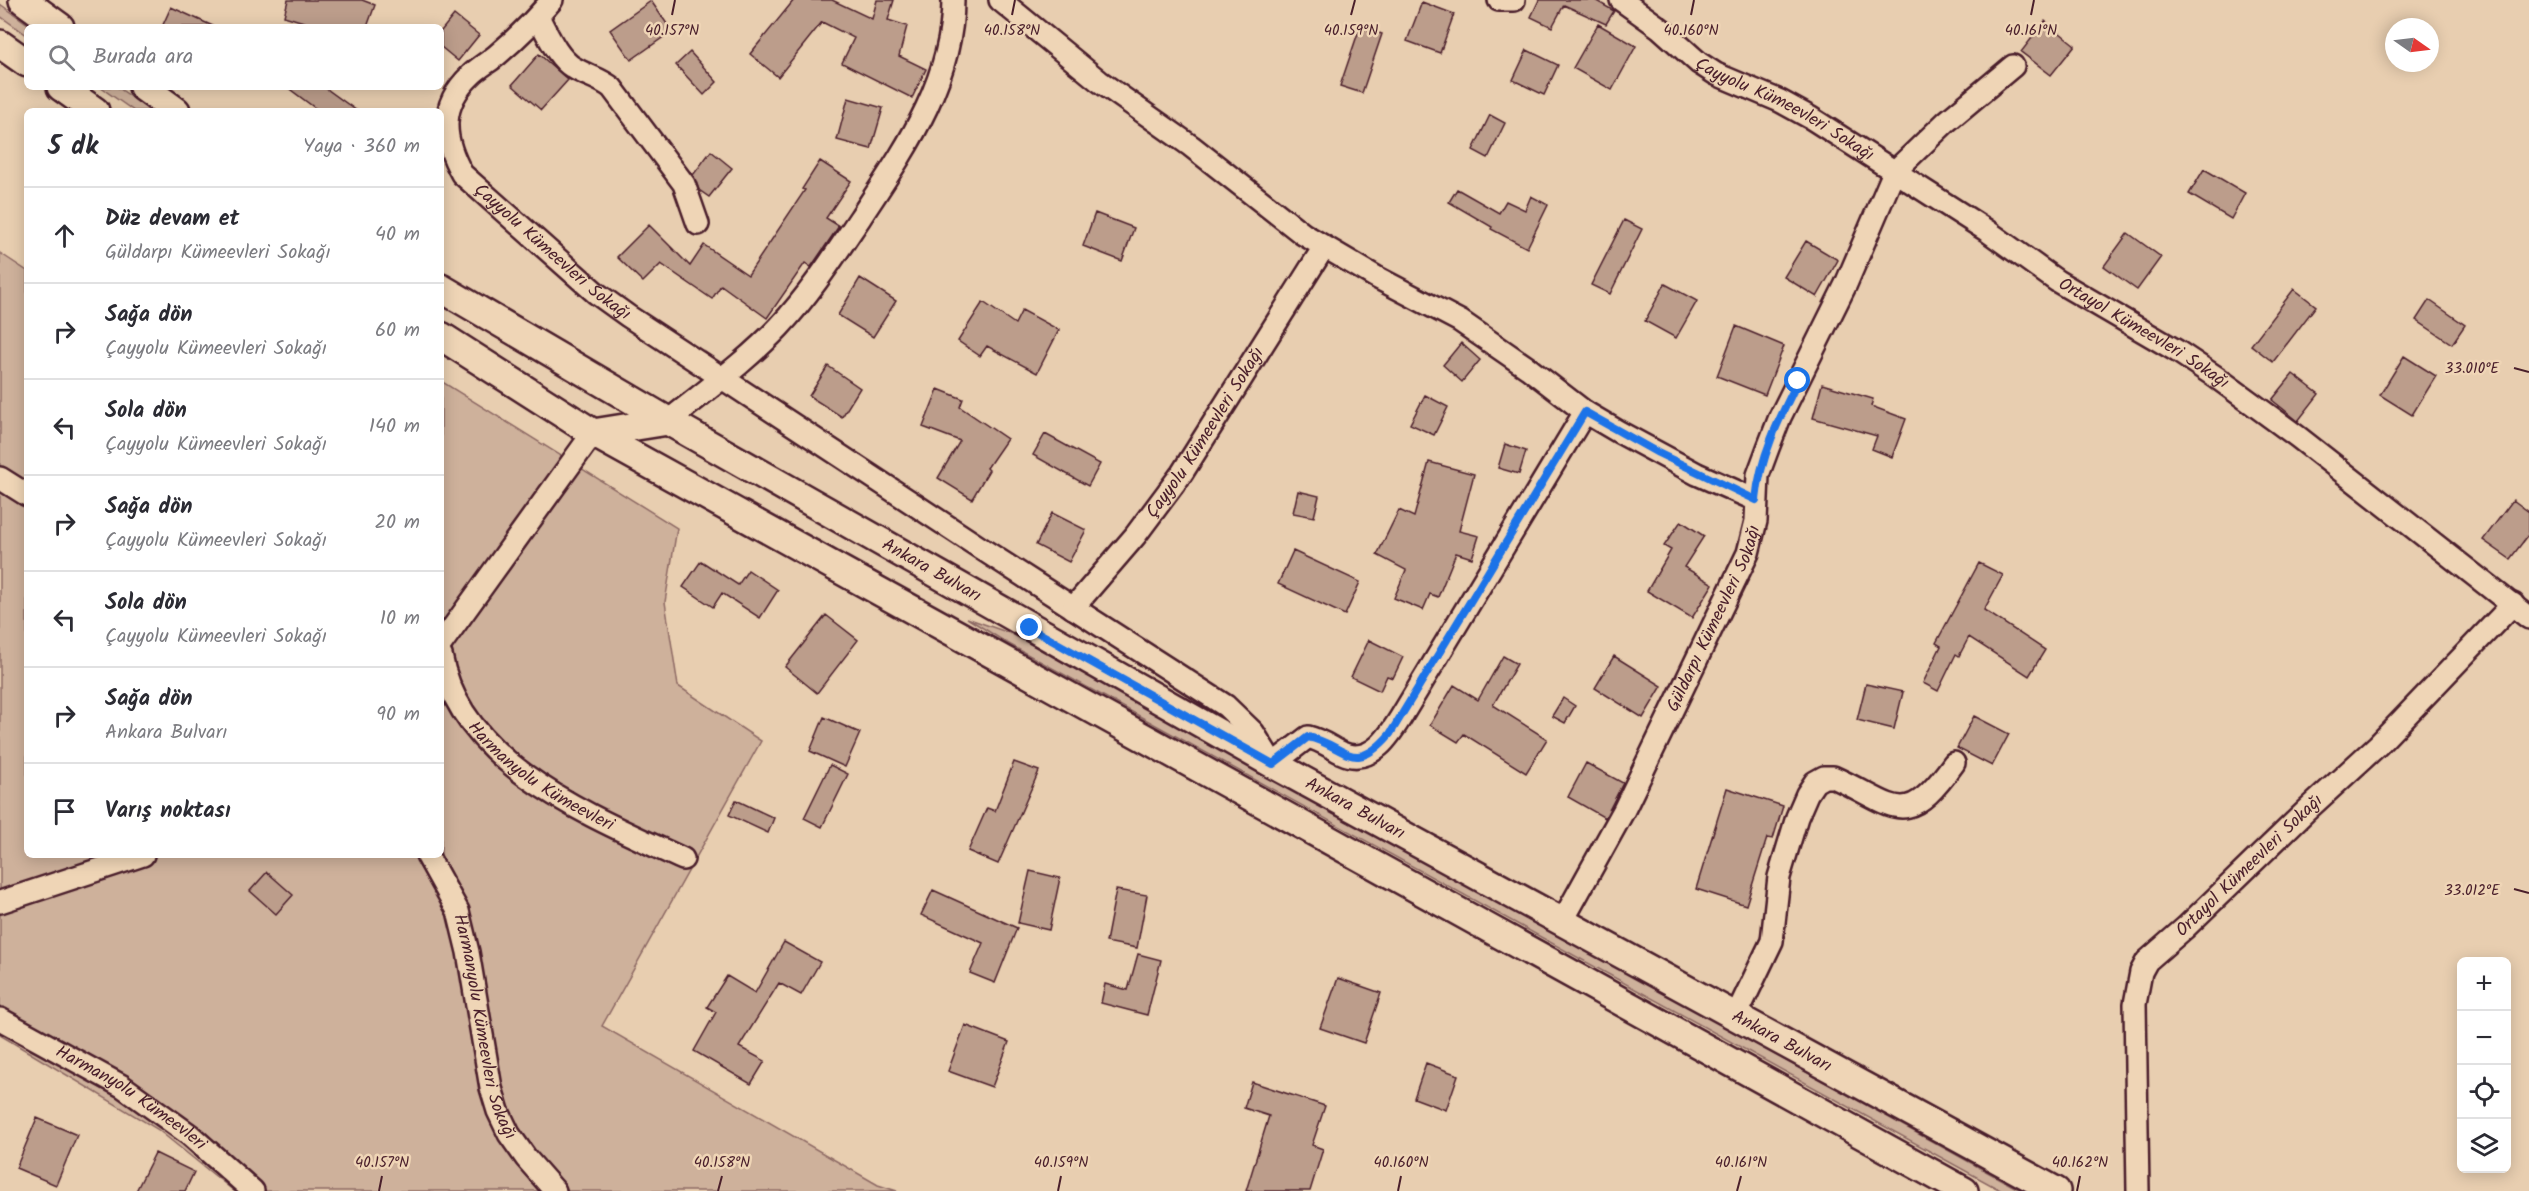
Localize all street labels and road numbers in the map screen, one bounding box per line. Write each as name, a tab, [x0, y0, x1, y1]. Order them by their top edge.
street label: Çayyolu Kümeevleri Sokağı	[1689, 50, 1880, 169]
street label: Çayyolu Kümeevleri Sokağı	[467, 176, 637, 328]
street label: Ortayol Kümeevleri Sokağı	[2053, 270, 2235, 397]
street label: Çayyolu Kümeevleri Sokağı	[1138, 341, 1272, 525]
street label: Güldarpı Kümeevleri Sokağı	[1659, 522, 1769, 717]
street label: Ankara Bulvarı	[876, 531, 987, 610]
street label: Harmanyolu Kümeevleri	[460, 715, 620, 840]
street label: Ankara Bulvarı	[1300, 770, 1410, 848]
street label: Ortayol Kümeevleri Sokağı	[2169, 787, 2330, 944]
street label: Harmanyolu Kümeevleri Sokağı	[445, 911, 524, 1146]
street label: Ankara Bulvarı	[1726, 1002, 1837, 1081]
street label: Harmanyolu Kümeevleri	[50, 1038, 214, 1158]

